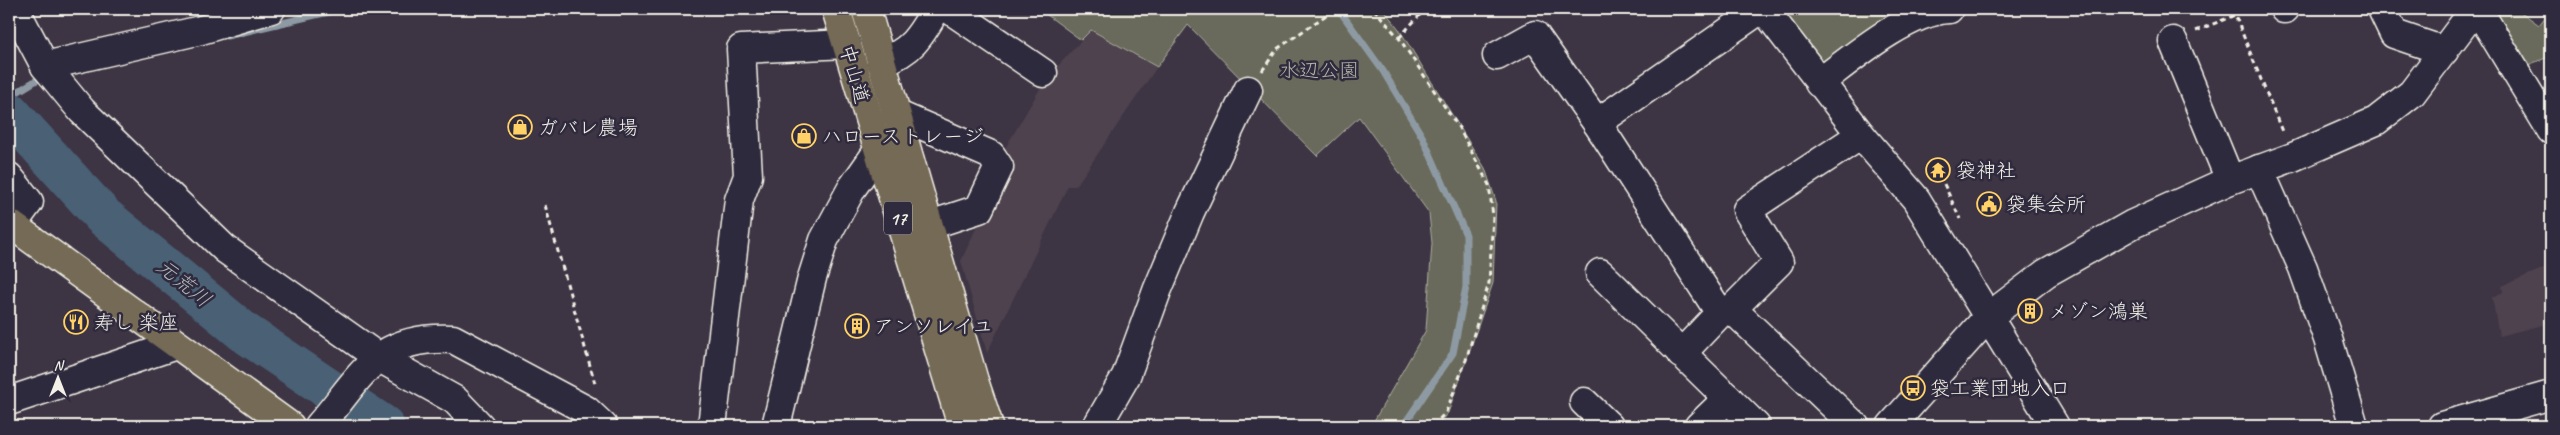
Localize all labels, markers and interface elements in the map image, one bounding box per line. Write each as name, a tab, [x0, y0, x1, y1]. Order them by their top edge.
street label: 中山道	[834, 42, 875, 106]
park label: 水辺公園	[1279, 58, 1359, 83]
shop icon: ガバレ農場	[507, 114, 533, 140]
place label: ガバレ農場	[538, 115, 638, 140]
shop icon: ハローストレージ	[791, 123, 817, 149]
place label: ハローストレージ	[822, 124, 984, 149]
temple icon: 袋神社	[1925, 157, 1951, 183]
place label: 袋神社	[1956, 158, 2016, 183]
public building icon: 袋集会所	[1976, 191, 2002, 217]
place label: 袋集会所	[2006, 192, 2086, 217]
road number: 17	[884, 202, 912, 234]
water label: 元荒川	[151, 253, 217, 313]
building icon: メゾン鴻巣	[2017, 298, 2043, 324]
place label: メゾン鴻巣	[2048, 299, 2148, 324]
restaurant icon: 寿し 楽座	[63, 309, 89, 335]
place label: 寿し 楽座	[94, 310, 179, 335]
building icon: アンソレイユ	[844, 313, 870, 339]
place label: アンソレイユ	[874, 314, 992, 339]
north arrow	[32, 352, 82, 402]
text: N	[54, 357, 65, 374]
bus stop icon: 袋工業団地入口	[1900, 375, 1926, 401]
place label: 袋工業団地入口	[1930, 376, 2070, 401]

